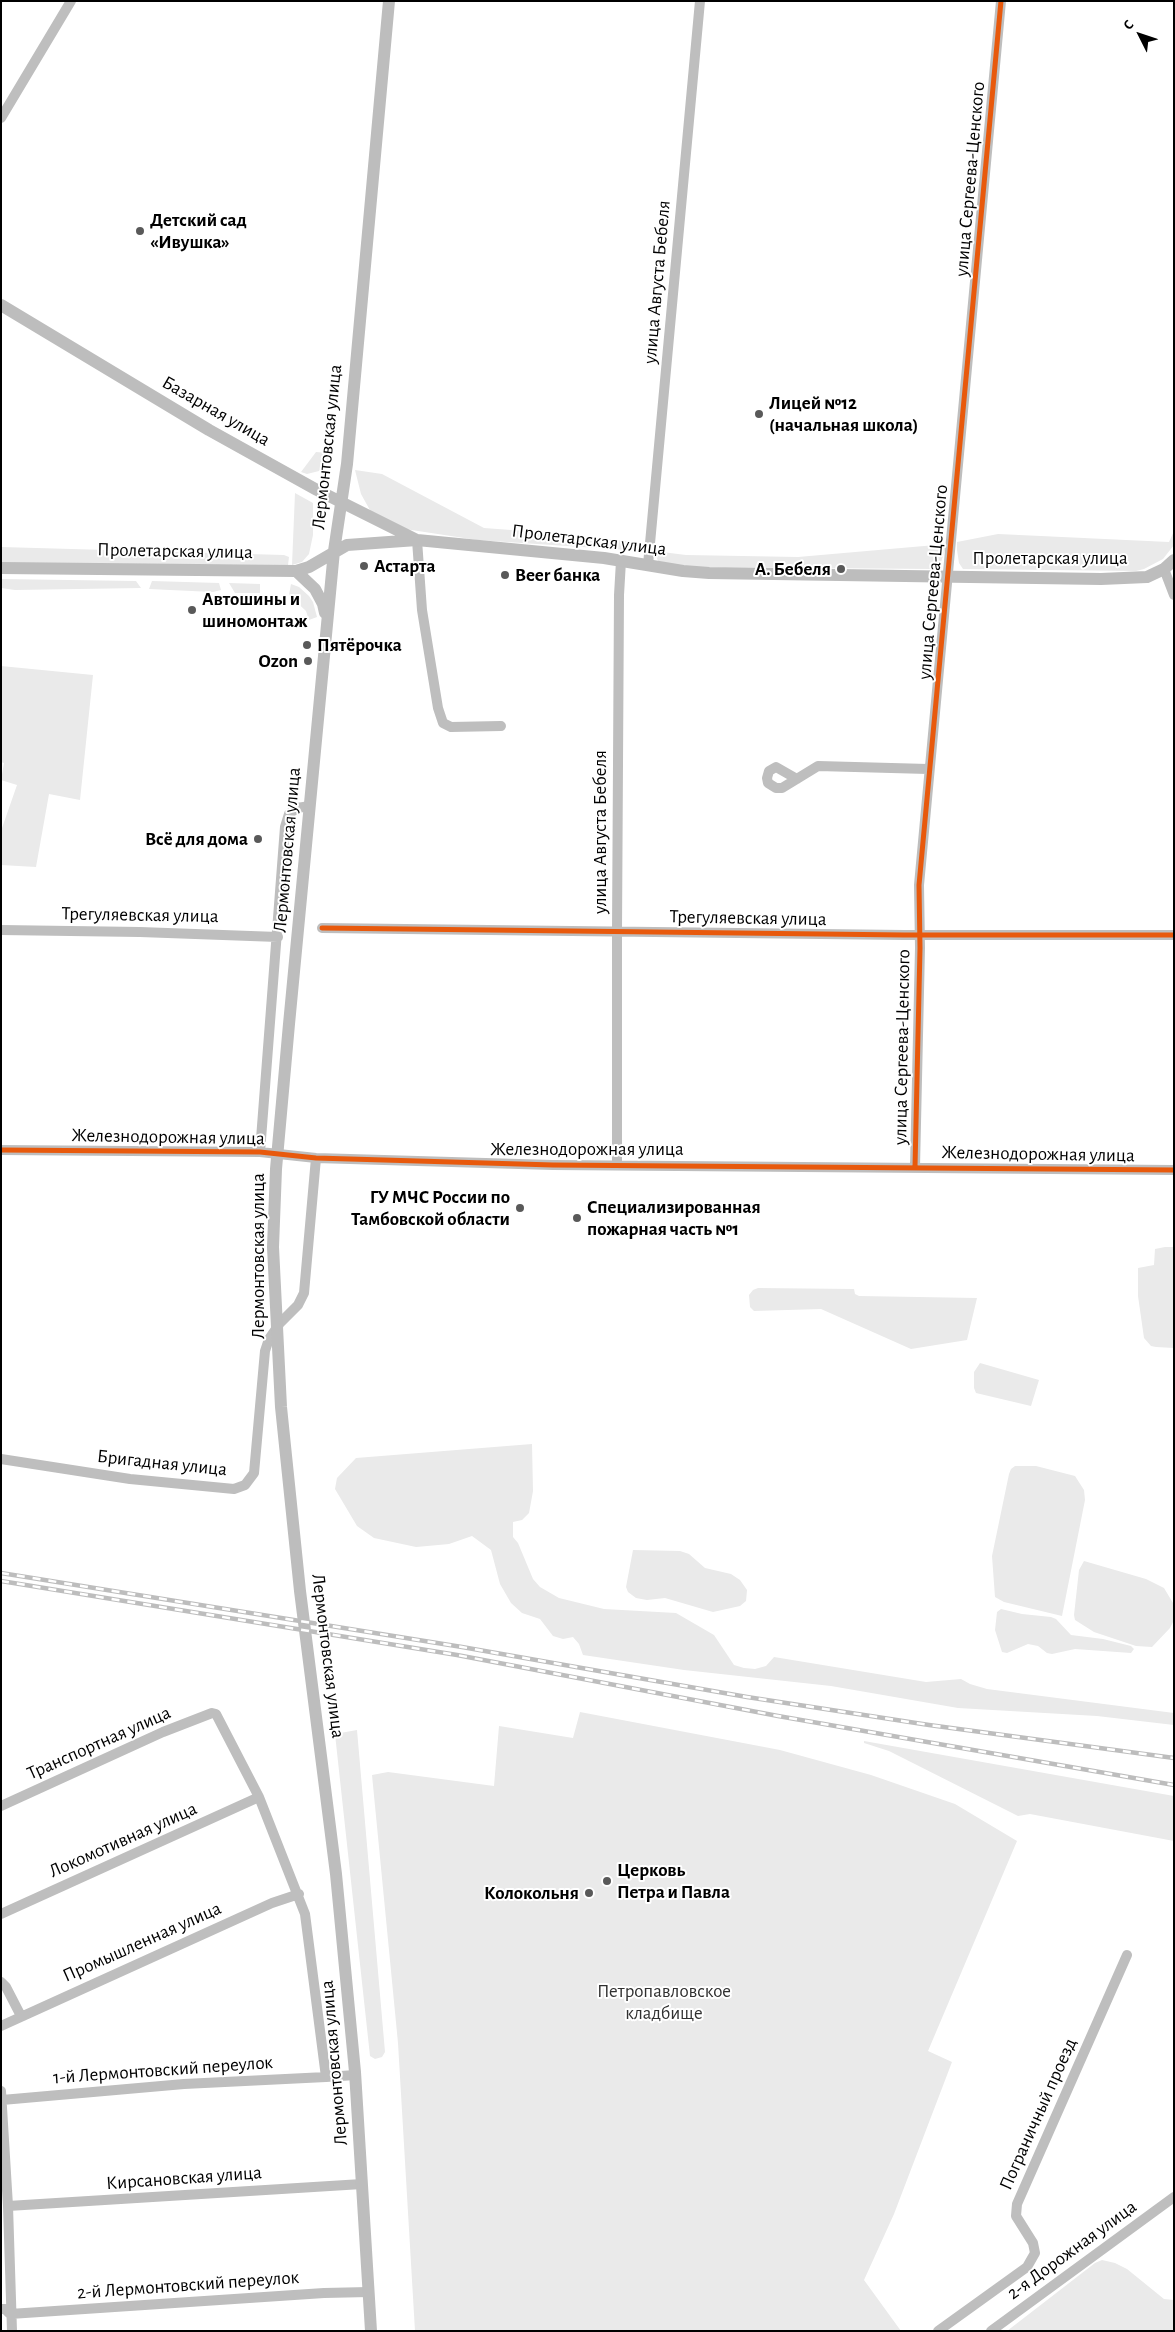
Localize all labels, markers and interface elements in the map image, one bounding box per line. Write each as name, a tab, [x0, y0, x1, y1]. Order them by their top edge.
north arrow	[1115, 10, 1165, 60]
text: С	[1121, 18, 1137, 33]
street label: улица Сергеева-Ценского	[950, 81, 990, 277]
street label: улица Августа Бебеля	[638, 199, 676, 365]
place label: Детский сад «Ивушка»	[150, 209, 247, 253]
marker: Детский сад «Ивушка»	[134, 225, 146, 237]
street label: Лермонтовская улица	[307, 363, 347, 531]
street label: Базарная улица	[158, 371, 274, 451]
place label: Лицей №12 (начальная школа)	[769, 392, 918, 436]
marker: Лицей №12 (начальная школа)	[753, 408, 765, 420]
street label: улица Сергеева-Ценского	[913, 484, 953, 680]
street label: Пролетарская улица	[510, 519, 668, 561]
street label: Пролетарская улица	[97, 538, 253, 564]
street label: Пролетарская улица	[972, 547, 1128, 569]
place label: Астарта	[374, 555, 435, 577]
place label: А. Бебеля	[755, 558, 831, 580]
marker: Астарта	[358, 560, 370, 572]
marker: А. Бебеля	[835, 563, 847, 575]
place label: Beer банка	[515, 564, 600, 586]
marker: Beer банка	[499, 569, 511, 581]
place label: Автошины и шиномонтаж	[202, 588, 307, 632]
marker: Автошины и шиномонтаж	[186, 604, 198, 616]
place label: Пятёрочка	[317, 634, 402, 656]
marker: Пятёрочка	[301, 639, 313, 651]
place label: Ozon	[259, 650, 298, 672]
marker: Ozon	[302, 655, 314, 667]
street label: улица Августа Бебеля	[589, 750, 611, 914]
street label: Лермонтовская улица	[268, 766, 306, 934]
place label: Всё для дома	[145, 828, 248, 850]
marker: Всё для дома	[252, 833, 264, 845]
street label: Трегуляевская улица	[61, 902, 219, 928]
street label: Трегуляевская улица	[669, 905, 827, 931]
street label: улица Сергеева-Ценского	[889, 949, 915, 1145]
street label: Железнодорожная улица	[71, 1124, 265, 1150]
street label: Железнодорожная улица	[490, 1138, 684, 1160]
street label: Железнодорожная улица	[941, 1141, 1135, 1167]
street label: Лермонтовская улица	[247, 1173, 269, 1339]
place label: ГУ МЧС России по Тамбовской области	[351, 1186, 510, 1230]
place label: Специализированная пожарная часть №1	[587, 1196, 761, 1240]
marker: ГУ МЧС России по Тамбовской области	[514, 1202, 526, 1214]
marker: Специализированная пожарная часть №1	[571, 1212, 583, 1224]
street label: Бригадная улица	[96, 1445, 228, 1481]
street label: Лермонтовская улица	[307, 1572, 349, 1740]
street label: Транспортная улица	[24, 1701, 174, 1785]
street label: Локомотивная улица	[46, 1797, 200, 1883]
place label: Церковь Петра и Павла	[617, 1859, 730, 1903]
marker: Церковь Петра и Павла	[601, 1875, 613, 1887]
place label: Колокольня	[484, 1882, 579, 1904]
marker: Колокольня	[583, 1887, 595, 1899]
street label: Промышленная улица	[59, 1897, 225, 1987]
street label: Лермонтовская улица	[315, 1979, 353, 2147]
park label: Петропавловское кладбище	[597, 1980, 731, 2024]
street label: Пограничный проезд	[994, 2034, 1082, 2194]
street label: 1-й Лермонтовский переулок	[52, 2051, 274, 2089]
street label: Кирсановская улица	[105, 2161, 263, 2195]
street label: 2-я Дорожная улица	[1003, 2195, 1141, 2305]
street label: 2-й Лермонтовский переулок	[76, 2266, 300, 2304]

